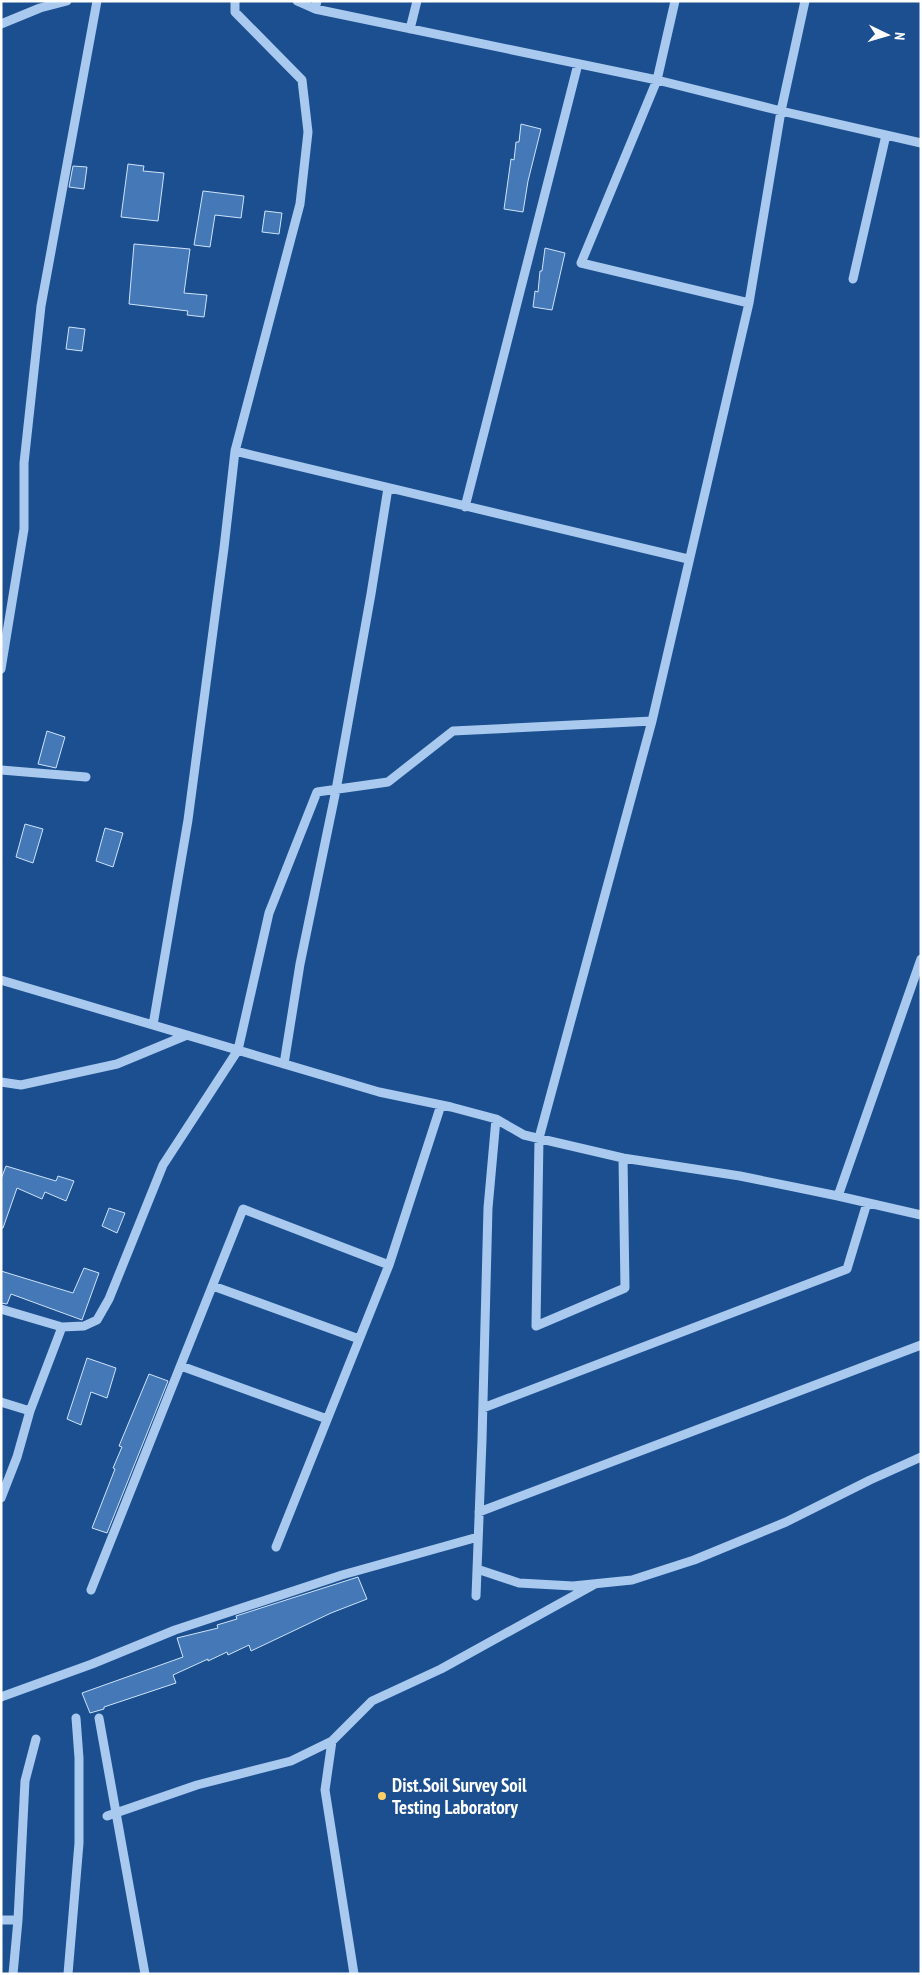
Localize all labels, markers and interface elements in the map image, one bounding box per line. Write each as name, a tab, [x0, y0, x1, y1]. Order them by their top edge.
north arrow	[862, 10, 912, 60]
text: N	[891, 32, 909, 41]
place label: Dist.Soil Survey Soil Testing Laboratory	[392, 1773, 527, 1819]
marker: Dist.Soil Survey Soil Testing Laboratory	[376, 1790, 388, 1802]

